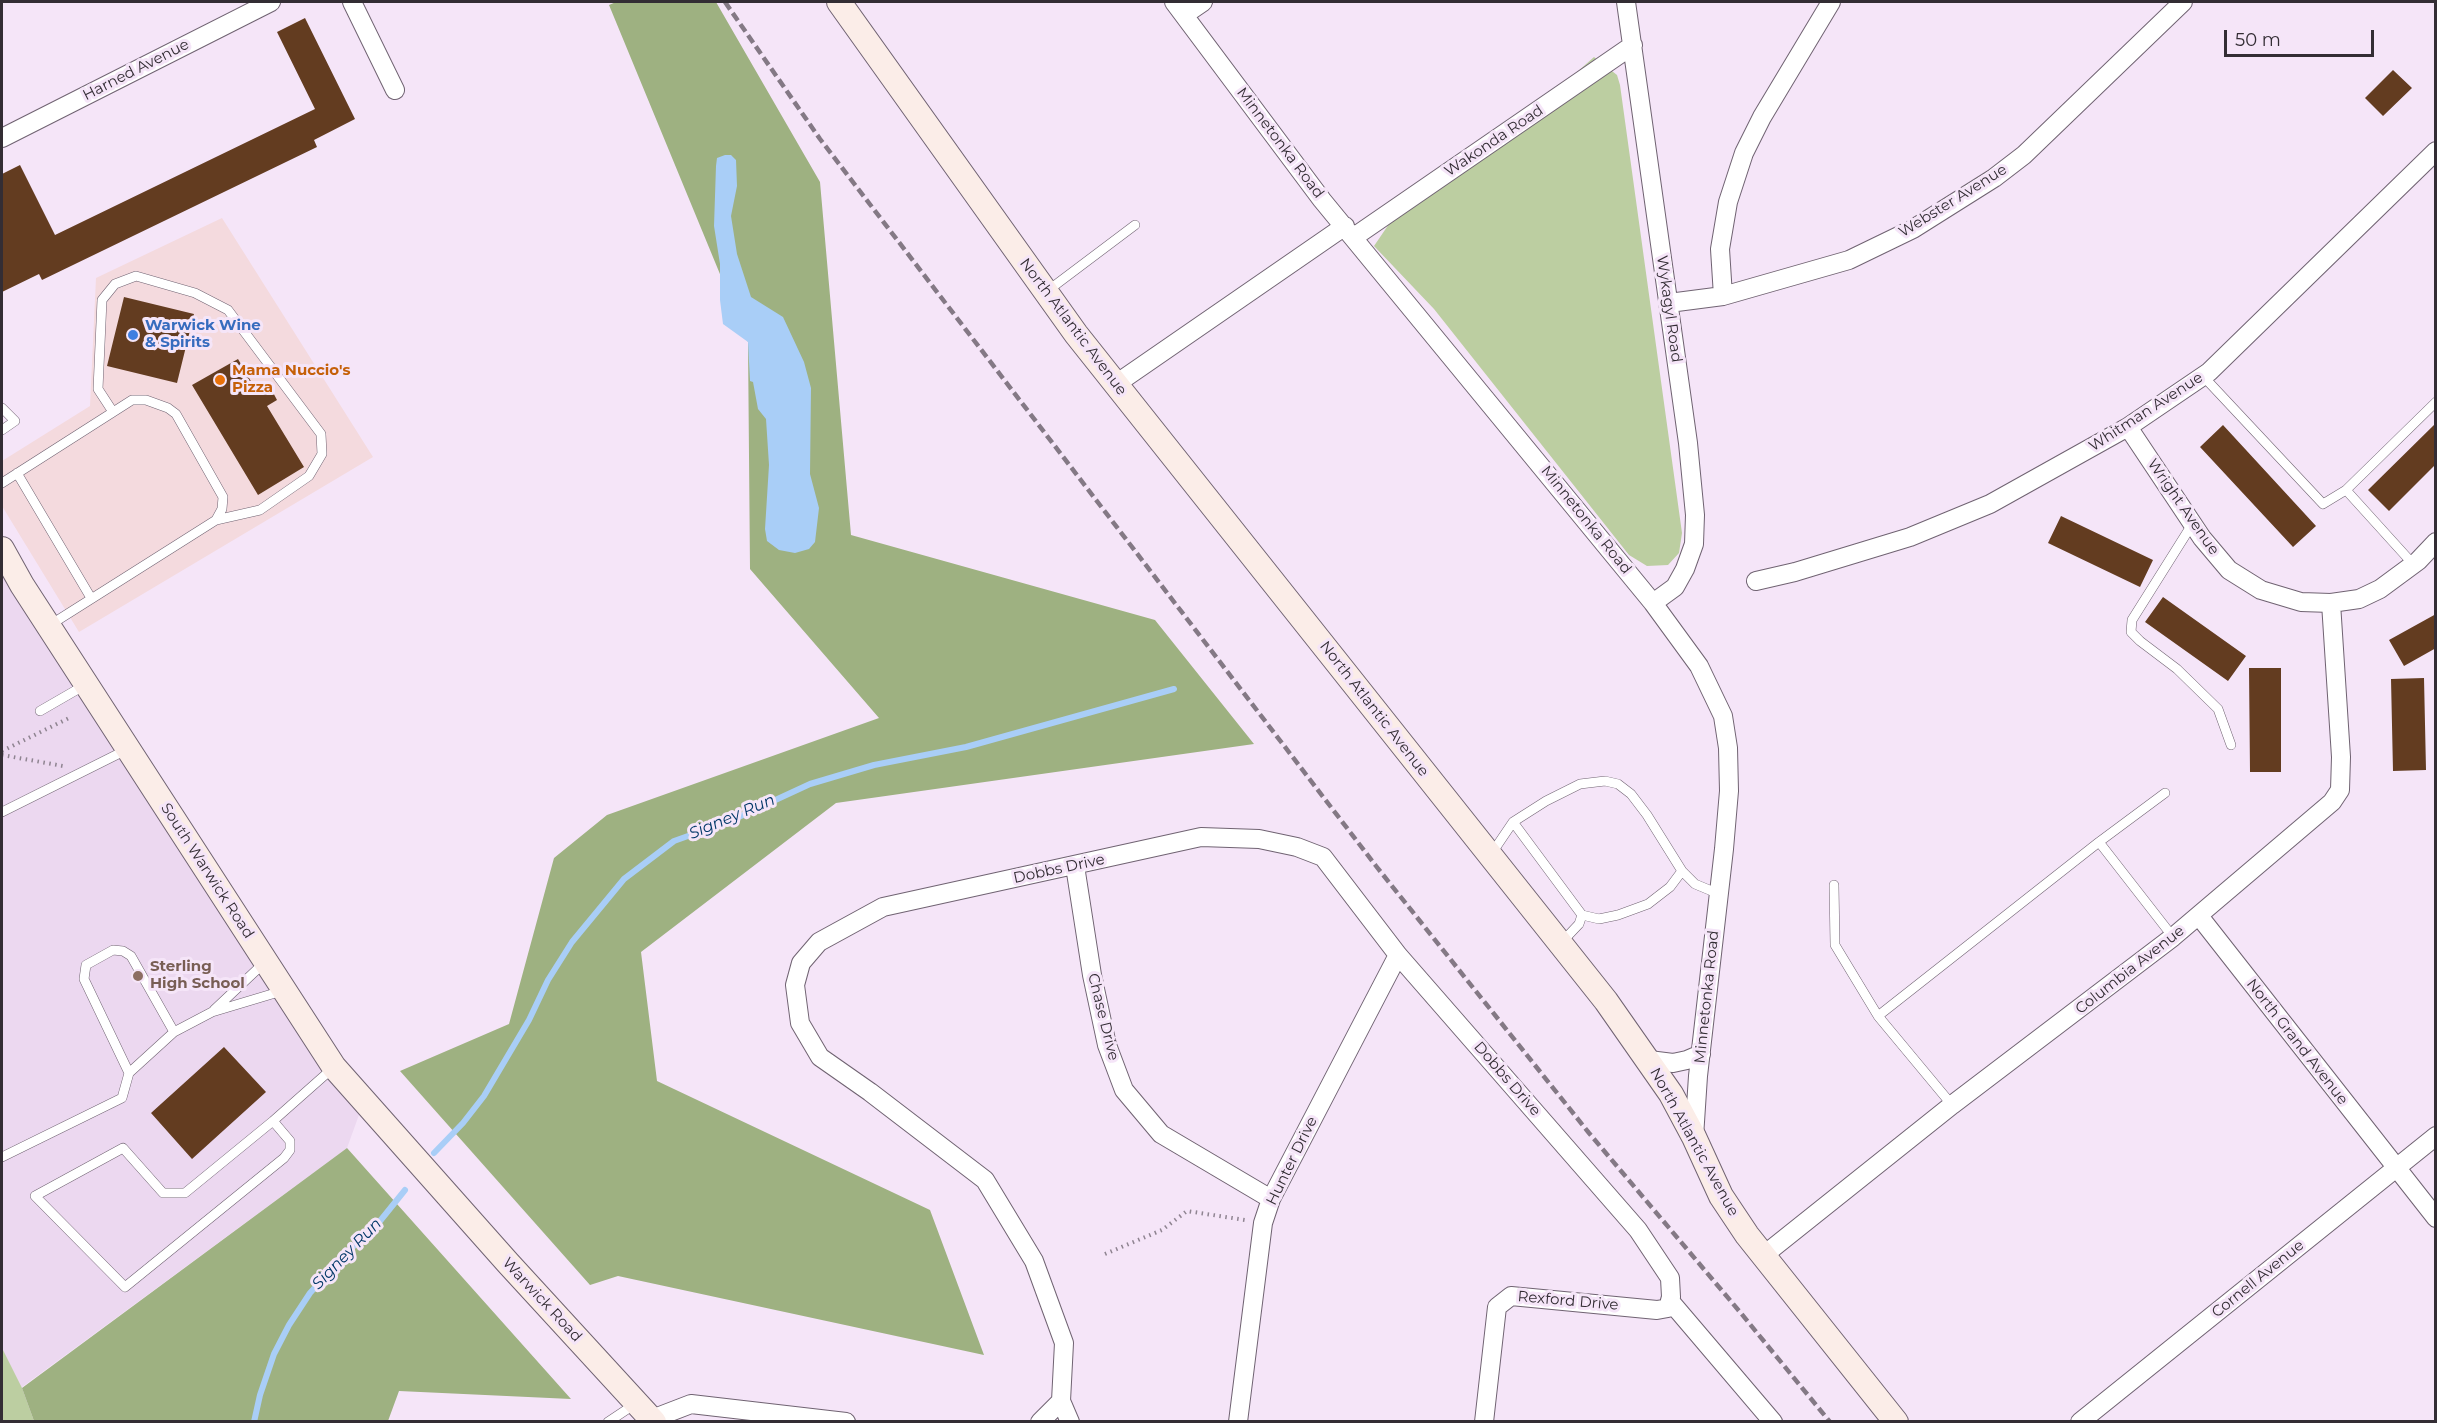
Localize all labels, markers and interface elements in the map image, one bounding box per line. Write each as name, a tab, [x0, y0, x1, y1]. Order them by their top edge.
scale bar	[2227, 18, 2377, 56]
text: 50 m	[2235, 29, 2281, 51]
street label: Harned Avenue	[80, 35, 192, 105]
street label: Minnetonka Road	[1233, 84, 1327, 202]
street label: Wakonda Road	[1441, 101, 1547, 181]
street label: Webster Avenue	[1896, 161, 2010, 241]
street label: Wykagyl Road	[1653, 254, 1685, 364]
street label: North Atlantic Avenue	[1016, 255, 1130, 399]
place label: Warwick Wine & Spirits	[145, 317, 261, 352]
marker: Warwick Wine & Spirits	[126, 328, 140, 342]
place label: Mama Nuccio's Pizza	[232, 362, 350, 397]
street label: Whitman Avenue	[2086, 369, 2206, 455]
marker: Mama Nuccio's Pizza	[213, 373, 227, 387]
street label: Wright Avenue	[2143, 456, 2223, 558]
street label: Minnetonka Road	[1537, 462, 1635, 578]
street label: North Atlantic Avenue	[1316, 638, 1432, 780]
water label: Signey Run	[686, 790, 778, 844]
street label: South Warwick Road	[157, 800, 257, 942]
street label: Dobbs Drive	[1012, 851, 1106, 887]
street label: Columbia Avenue	[2072, 922, 2188, 1018]
street label: Minnetonka Road	[1691, 929, 1723, 1065]
place label: Sterling High School	[150, 958, 245, 993]
marker: Sterling High School	[131, 969, 145, 983]
street label: Chase Drive	[1083, 972, 1123, 1062]
street label: North Grand Avenue	[2242, 976, 2352, 1108]
street label: Dobbs Drive	[1470, 1038, 1544, 1120]
street label: North Atlantic Avenue	[1646, 1065, 1742, 1219]
street label: Hunter Drive	[1263, 1114, 1321, 1208]
water label: Signey Run	[308, 1214, 386, 1294]
street label: Cornell Avenue	[2208, 1236, 2308, 1322]
street label: Warwick Road	[498, 1254, 586, 1346]
street label: Rexford Drive	[1517, 1288, 1619, 1314]

